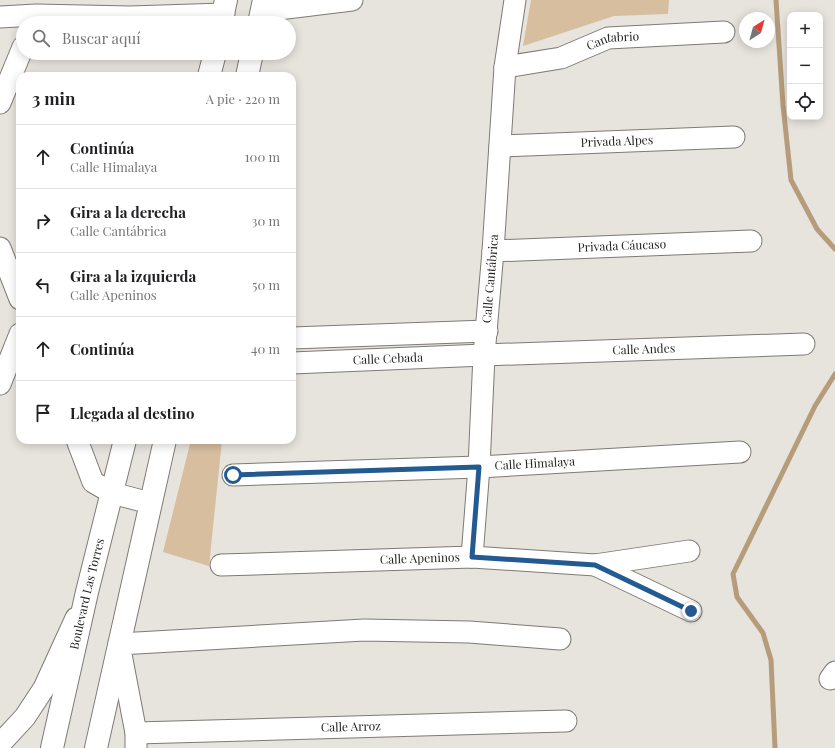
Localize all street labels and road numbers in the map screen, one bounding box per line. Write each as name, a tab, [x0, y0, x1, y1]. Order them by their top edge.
street label: Cantabrio	[584, 27, 640, 53]
street label: Privada Alpes	[580, 131, 653, 150]
street label: Calle Cantábrica	[478, 234, 501, 324]
street label: Privada Cáucaso	[577, 235, 667, 255]
street label: Calle Andes	[612, 339, 675, 358]
street label: Calle Cebada	[353, 349, 423, 367]
street label: Calle Himalaya	[494, 452, 575, 473]
street label: Boulevard Las Torres	[65, 536, 107, 651]
street label: Calle Apeninos	[380, 548, 460, 567]
street label: Calle Arroz	[321, 717, 381, 735]

